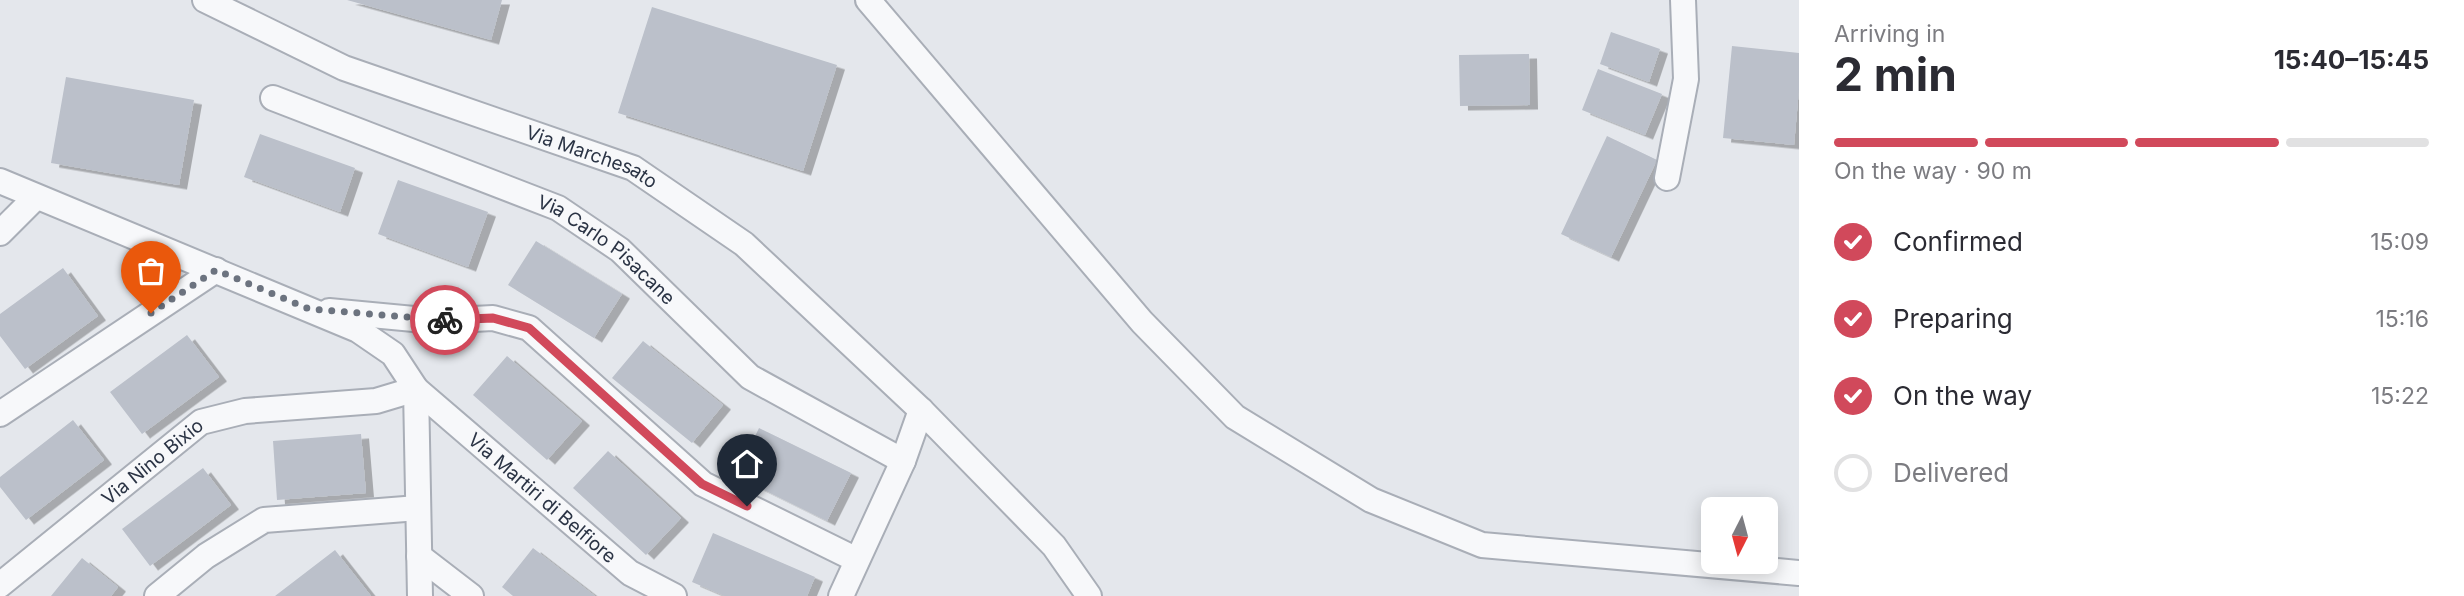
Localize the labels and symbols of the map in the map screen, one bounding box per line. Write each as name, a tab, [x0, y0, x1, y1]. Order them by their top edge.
street label: Via Marchesato	[523, 120, 662, 193]
street label: Via Carlo Pisacane	[534, 190, 680, 309]
pin	[121, 241, 181, 313]
courier	[410, 285, 480, 355]
street label: Via Nino Bixio	[97, 414, 208, 510]
street label: Via Martiri di Belfiore	[464, 428, 621, 568]
pin	[717, 434, 777, 506]
north arrow	[1701, 497, 1778, 574]

